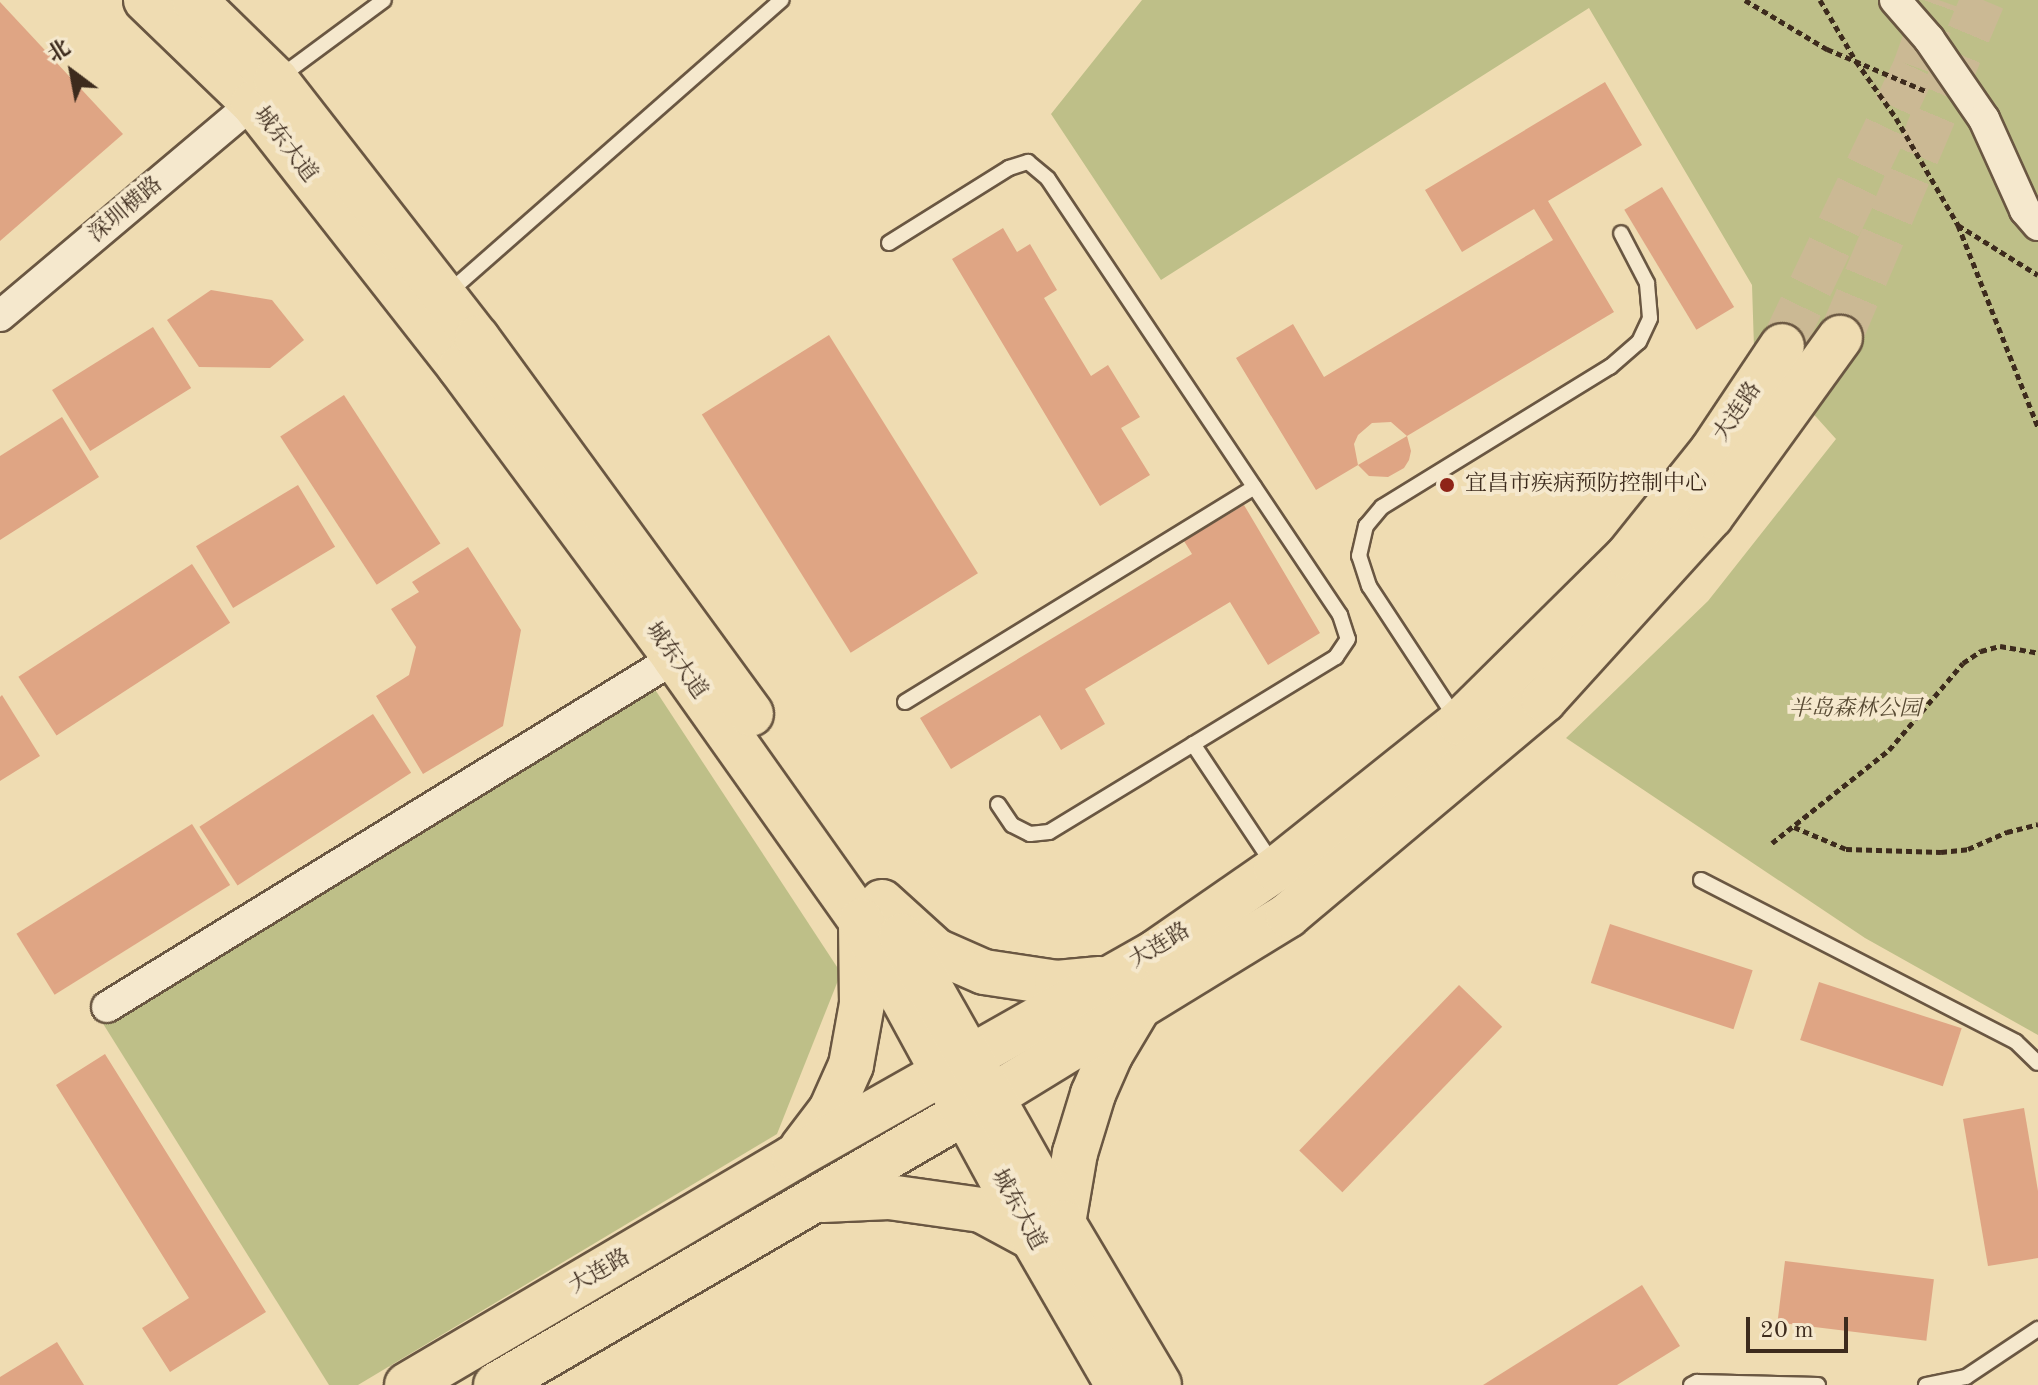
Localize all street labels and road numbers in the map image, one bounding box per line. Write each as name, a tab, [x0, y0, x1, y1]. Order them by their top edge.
street label: 城东大道	[248, 102, 322, 188]
street label: 深圳横路	[84, 172, 168, 248]
street label: 大连路	[1709, 377, 1767, 447]
street label: 城东大道	[639, 618, 713, 704]
street label: 大连路	[1125, 918, 1195, 974]
street label: 城东大道	[985, 1165, 1051, 1255]
street label: 大连路	[565, 1244, 635, 1300]

